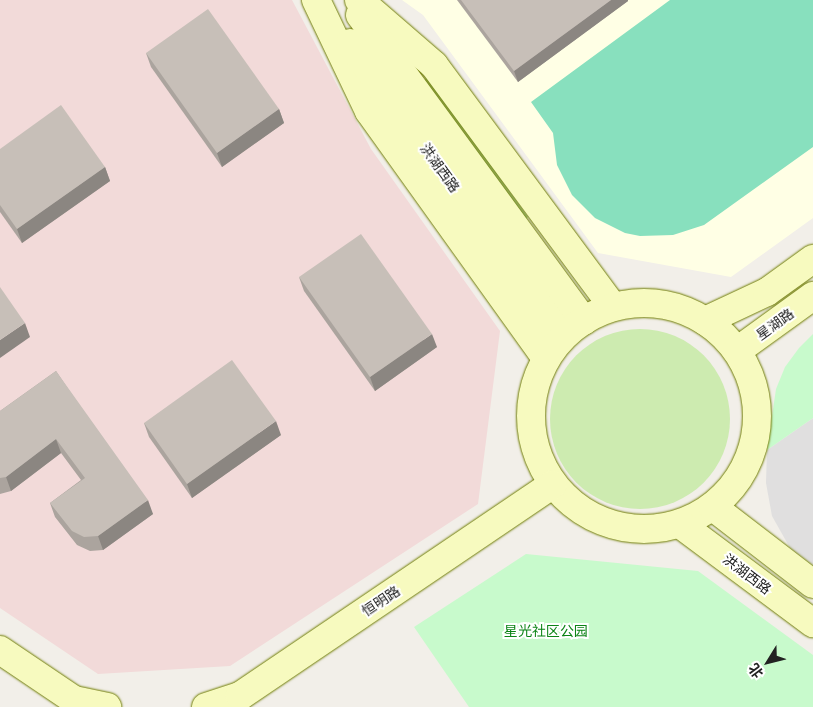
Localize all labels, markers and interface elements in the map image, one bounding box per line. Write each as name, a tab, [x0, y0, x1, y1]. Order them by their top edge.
street label: 洪湖西路	[417, 140, 463, 196]
street label: 星湖路	[753, 305, 797, 343]
street label: 洪湖西路	[720, 550, 774, 598]
street label: 恒明路	[359, 582, 403, 620]
park label: 星光社区公园	[504, 623, 588, 639]
north arrow	[743, 637, 793, 687]
text: 北	[743, 659, 768, 683]

